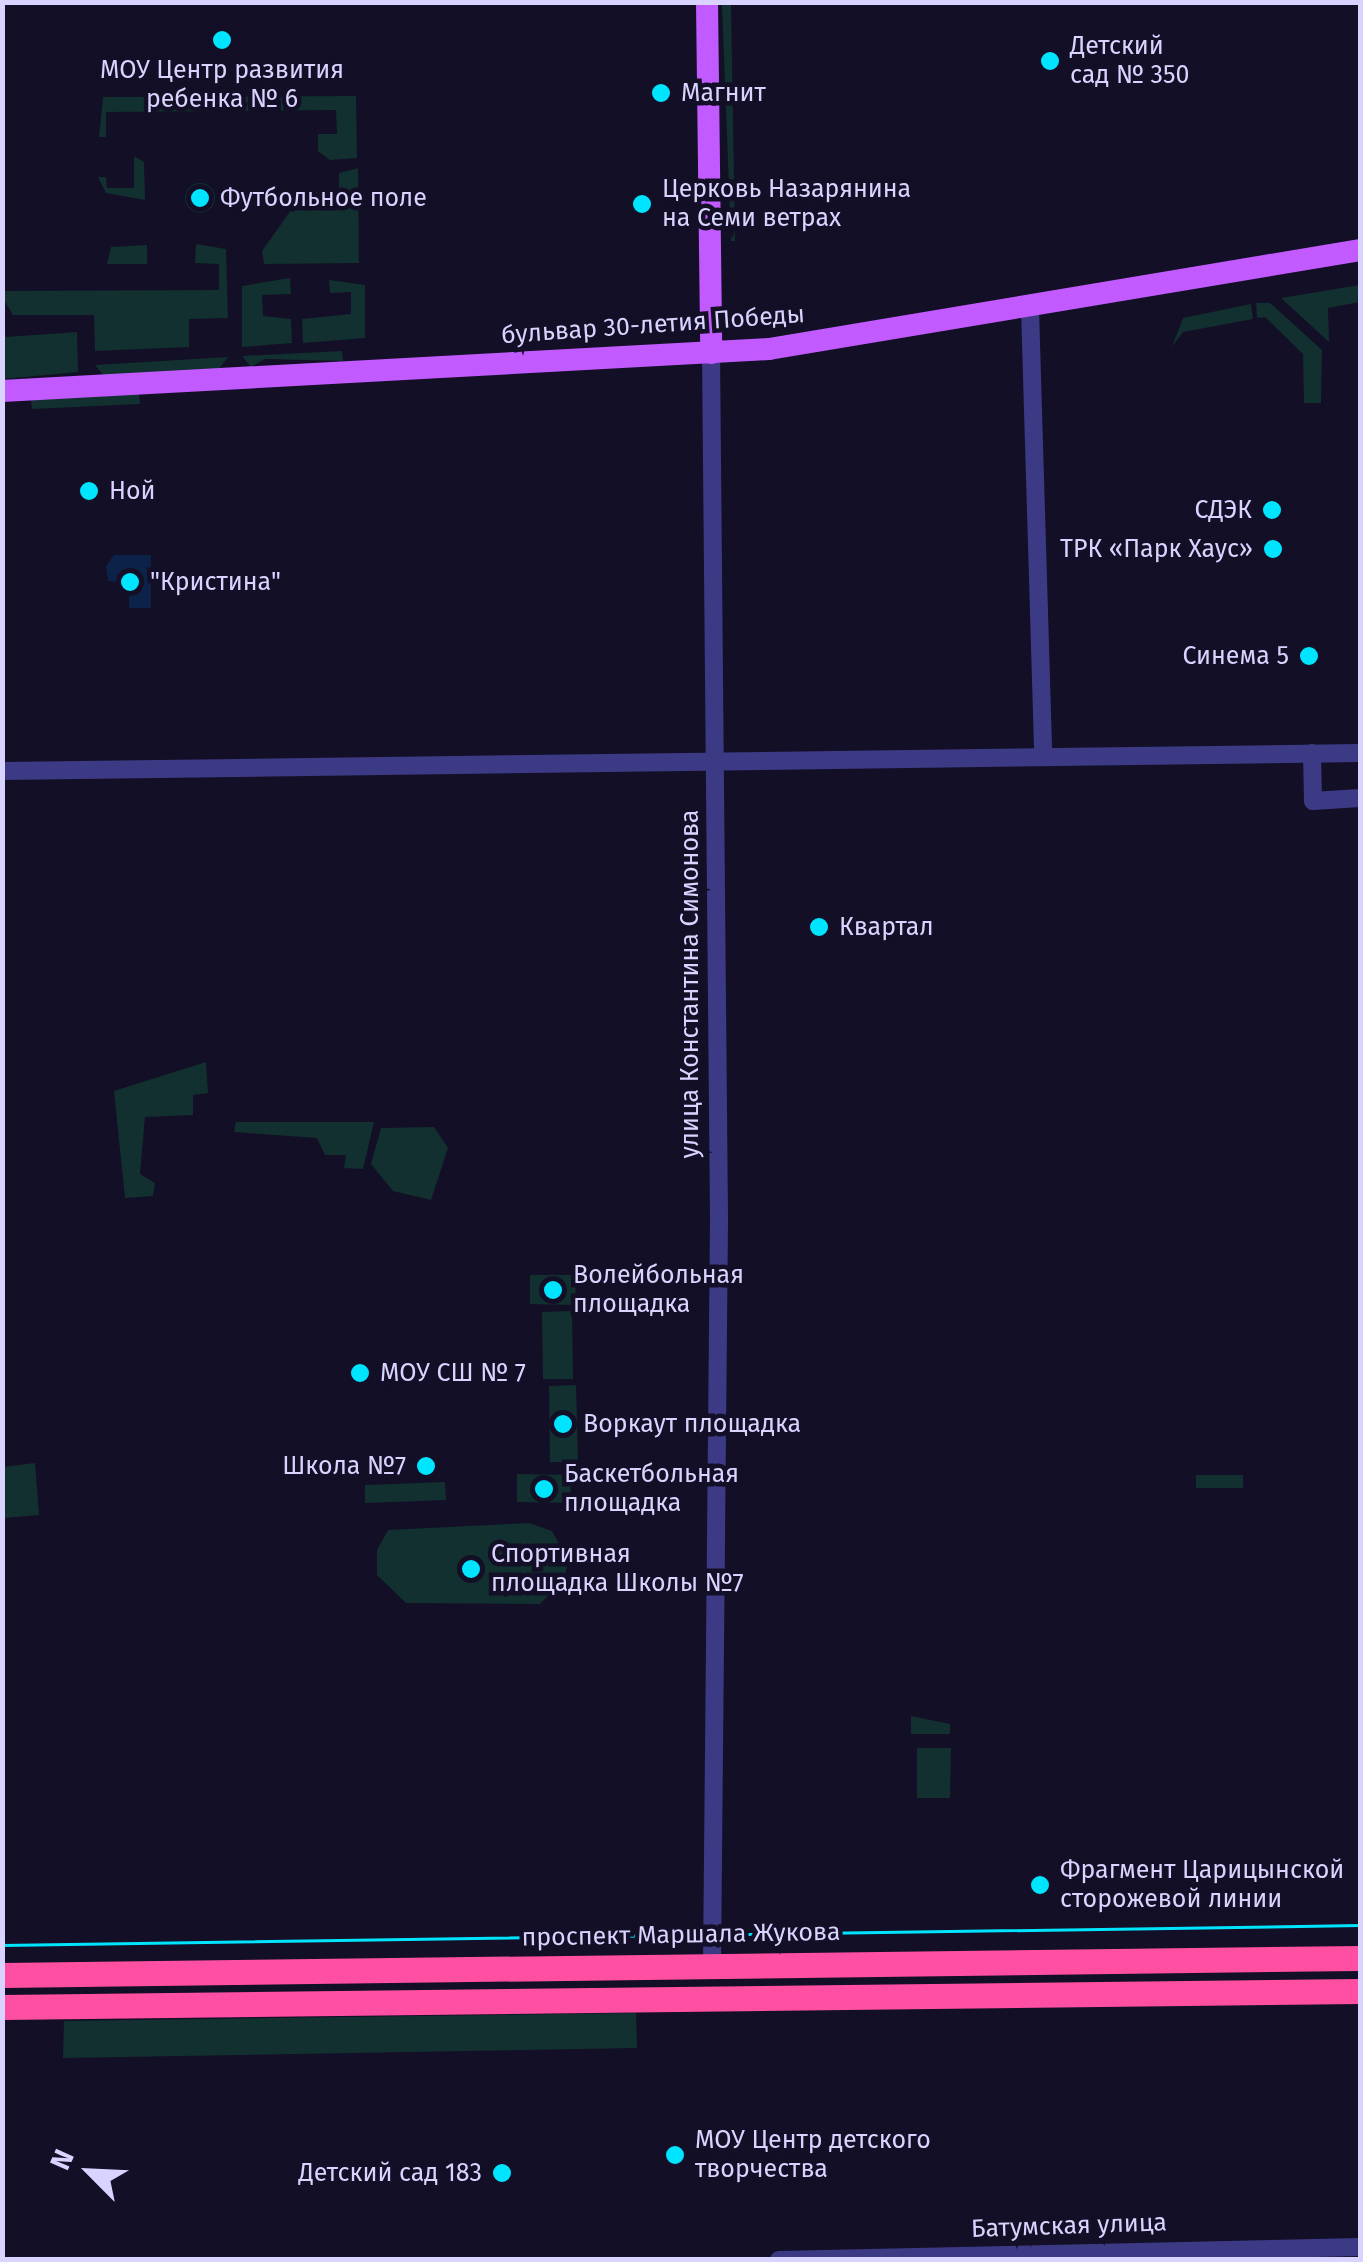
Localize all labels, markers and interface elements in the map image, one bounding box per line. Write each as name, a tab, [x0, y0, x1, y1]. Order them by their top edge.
marker: МОУ Центр развития ребенка № 6	[211, 29, 233, 51]
place label: Детский сад № 350	[1070, 32, 1189, 91]
marker: Детский сад № 350	[1039, 50, 1061, 72]
place label: МОУ Центр развития ребенка № 6	[100, 56, 344, 115]
place label: Магнит	[681, 78, 766, 108]
marker: Магнит	[650, 82, 672, 104]
place label: Церковь Назарянина на Семи ветрах	[662, 175, 911, 234]
place label: Футбольное поле	[220, 183, 427, 213]
marker: Футбольное поле	[189, 187, 211, 209]
marker: Церковь Назарянина на Семи ветрах	[631, 193, 653, 215]
street label: бульвар 30-летия Победы	[500, 299, 806, 351]
place label: Ной	[109, 476, 156, 506]
marker: Ной	[78, 480, 100, 502]
place label: СДЭК	[1195, 495, 1252, 525]
marker: СДЭК	[1261, 499, 1283, 521]
place label: ТРК «Парк Хаус»	[1060, 534, 1253, 564]
marker: ТРК «Парк Хаус»	[1262, 538, 1284, 560]
place label: "Кристина"	[150, 567, 281, 597]
marker: "Кристина"	[119, 571, 141, 593]
place label: Синема 5	[1182, 641, 1289, 671]
marker: Синема 5	[1298, 645, 1320, 667]
street label: улица Константина Симонова	[675, 810, 705, 1158]
place label: Квартал	[839, 912, 934, 942]
marker: Квартал	[808, 916, 830, 938]
place label: Волейбольная площадка	[573, 1261, 744, 1320]
marker: Волейбольная площадка	[542, 1279, 564, 1301]
place label: МОУ СШ № 7	[380, 1358, 526, 1388]
marker: МОУ СШ № 7	[349, 1362, 371, 1384]
place label: Воркаут площадка	[583, 1409, 801, 1439]
marker: Воркаут площадка	[552, 1413, 574, 1435]
place label: Школа №7	[282, 1451, 406, 1481]
marker: Школа №7	[415, 1455, 437, 1477]
place label: Баскетбольная площадка	[564, 1460, 739, 1519]
marker: Баскетбольная площадка	[533, 1478, 555, 1500]
place label: Спортивная площадка Школы №7	[491, 1540, 744, 1599]
marker: Спортивная площадка Школы №7	[460, 1558, 482, 1580]
place label: Фрагмент Царицынской сторожевой линии	[1060, 1856, 1344, 1915]
marker: Фрагмент Царицынской сторожевой линии	[1029, 1874, 1051, 1896]
street label: проспект Маршала Жукова	[521, 1917, 841, 1953]
north arrow	[40, 2122, 140, 2222]
place label: МОУ Центр детского творчества	[695, 2126, 931, 2185]
text: N	[43, 2144, 81, 2175]
marker: МОУ Центр детского творчества	[664, 2144, 686, 2166]
place label: Детский сад 183	[299, 2158, 482, 2188]
marker: Детский сад 183	[491, 2162, 513, 2184]
street label: Батумская улица	[971, 2208, 1167, 2244]

